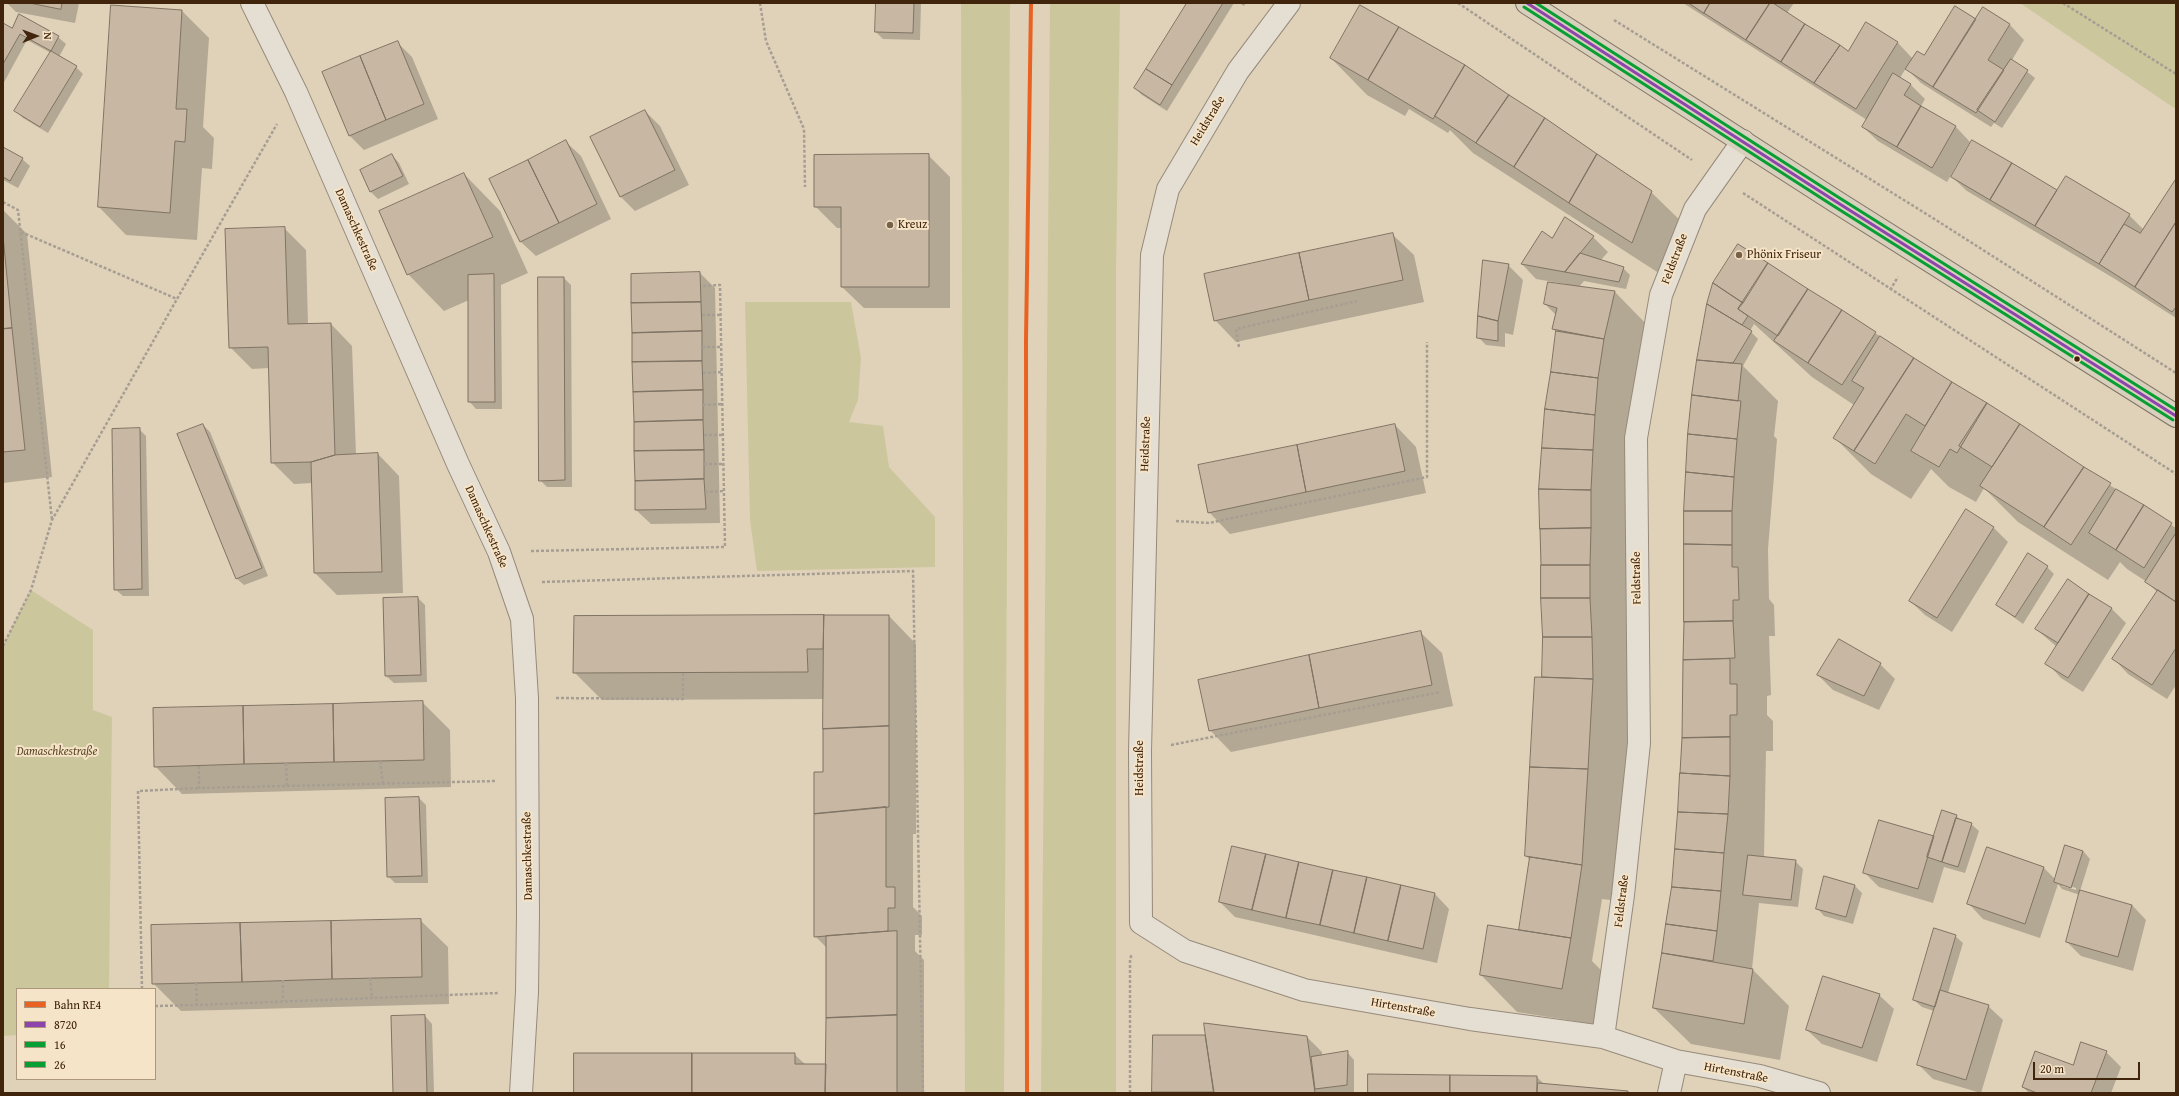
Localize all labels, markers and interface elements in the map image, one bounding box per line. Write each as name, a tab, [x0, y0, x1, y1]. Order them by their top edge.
north arrow	[16, 16, 56, 56]
text: N	[40, 32, 56, 40]
street label: Heidstraße	[1188, 93, 1228, 149]
street label: Damaschkestraße	[331, 187, 381, 273]
place label: Kreuz	[898, 218, 927, 232]
marker: Kreuz	[885, 220, 895, 230]
street label: Feldstraße	[1659, 232, 1691, 286]
place label: Phönix Friseur	[1747, 248, 1821, 262]
marker: Phönix Friseur	[1734, 250, 1744, 260]
unlabelled marker	[2072, 354, 2082, 364]
street label: Heidstraße	[1138, 416, 1154, 472]
street label: Damaschkestraße	[461, 484, 511, 570]
street label: Feldstraße	[1629, 551, 1645, 605]
street label: Heidstraße	[1133, 740, 1147, 796]
park label: Damaschkestraße	[17, 745, 97, 759]
street label: Damaschkestraße	[520, 812, 536, 900]
street label: Feldstraße	[1612, 874, 1632, 928]
legend	[16, 988, 156, 1080]
street label: Hirtenstraße	[1370, 995, 1436, 1021]
text: Bahn RE4	[54, 996, 101, 1013]
text: 8720	[54, 1016, 77, 1033]
text: 16	[54, 1036, 66, 1053]
scale bar	[2035, 1054, 2142, 1080]
text: 26	[54, 1056, 66, 1073]
street label: Hirtenstraße	[1703, 1060, 1769, 1086]
text: 20 m	[2040, 1060, 2064, 1077]

